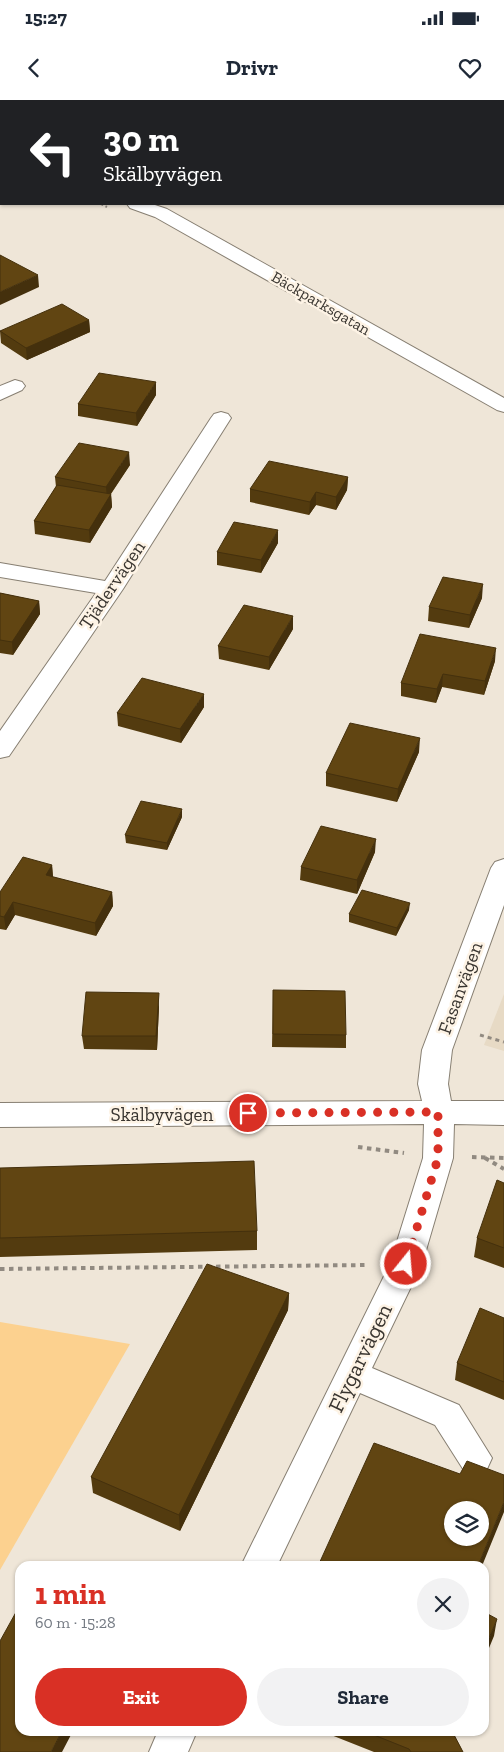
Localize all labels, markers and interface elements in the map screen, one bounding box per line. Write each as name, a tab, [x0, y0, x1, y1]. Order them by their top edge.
text: 15:27	[25, 6, 67, 29]
icon: back	[20, 54, 48, 82]
text: Drivr	[226, 54, 278, 81]
icon: heart	[456, 54, 484, 82]
text: 30 m	[103, 118, 179, 160]
icon: left	[20, 120, 85, 185]
text: Skälbyvägen	[103, 160, 222, 187]
street label: Bäckparksgatan	[268, 267, 374, 339]
street label: Tjädervägen	[74, 536, 150, 634]
street label: Fasanvägen	[433, 939, 487, 1037]
pin	[227, 1092, 269, 1134]
icon: arrive	[234, 1099, 262, 1127]
street label: Skälbyvägen	[111, 1103, 214, 1126]
position arrow	[379, 1237, 431, 1289]
street label: Flygarvägen	[322, 1299, 398, 1417]
map controls	[444, 1501, 489, 1546]
button: layers	[444, 1501, 489, 1546]
text: 1 min	[35, 1576, 106, 1612]
button: close	[417, 1578, 469, 1630]
text: 60 m · 15:28	[35, 1613, 116, 1632]
button: Exit	[35, 1668, 247, 1726]
button: Share	[257, 1668, 469, 1726]

